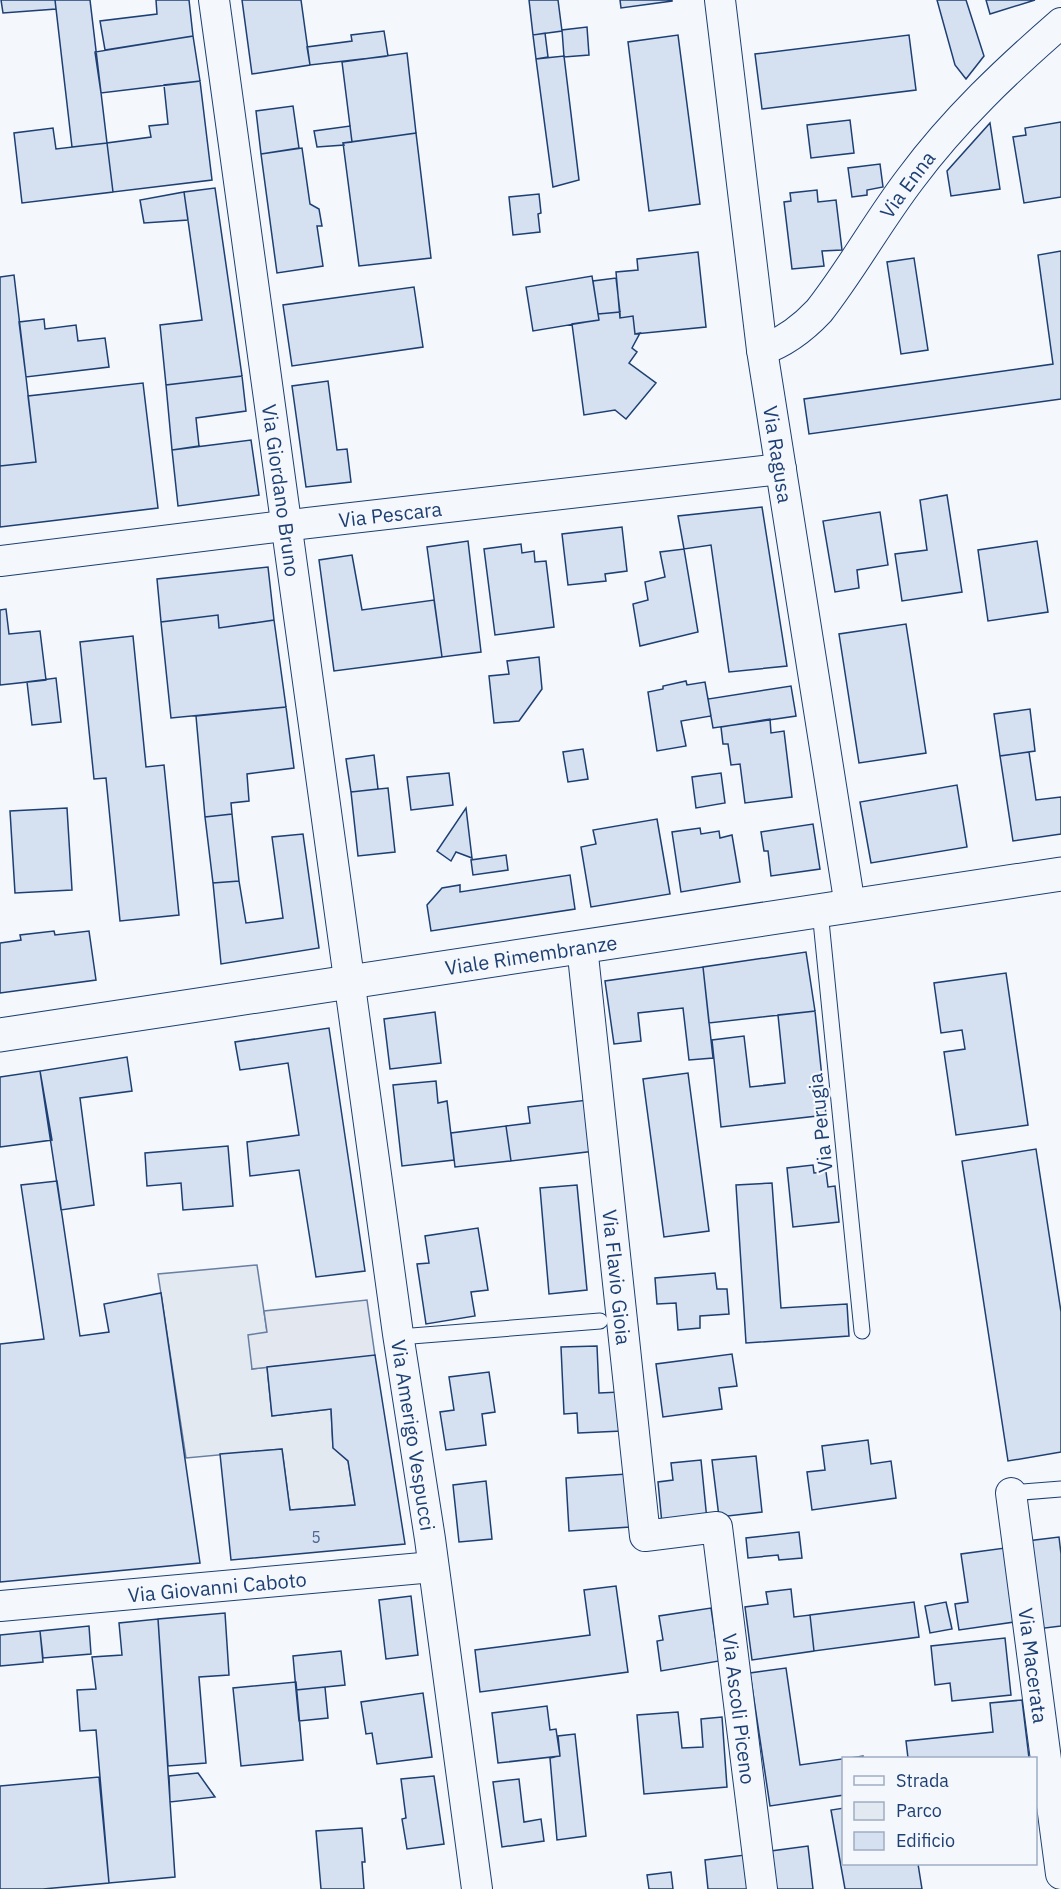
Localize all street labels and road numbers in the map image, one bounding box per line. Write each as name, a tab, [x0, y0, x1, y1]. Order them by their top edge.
street label: Via Enna	[873, 145, 941, 223]
street label: Via Giordano Bruno	[256, 402, 307, 578]
street label: Via Ragusa	[757, 404, 800, 505]
street label: Via Pescara	[337, 494, 444, 533]
street label: Viale Rimembranze	[443, 928, 619, 981]
street label: Via Perugia	[801, 1071, 839, 1174]
street label: Via Flavio Gioia	[597, 1208, 638, 1347]
street label: Via Amerigo Vespucci	[386, 1338, 442, 1533]
street label: Via Giovanni Caboto	[127, 1565, 308, 1608]
street label: Via Macerata	[1013, 1606, 1055, 1725]
street label: Via Ascoli Piceno	[717, 1632, 762, 1786]

